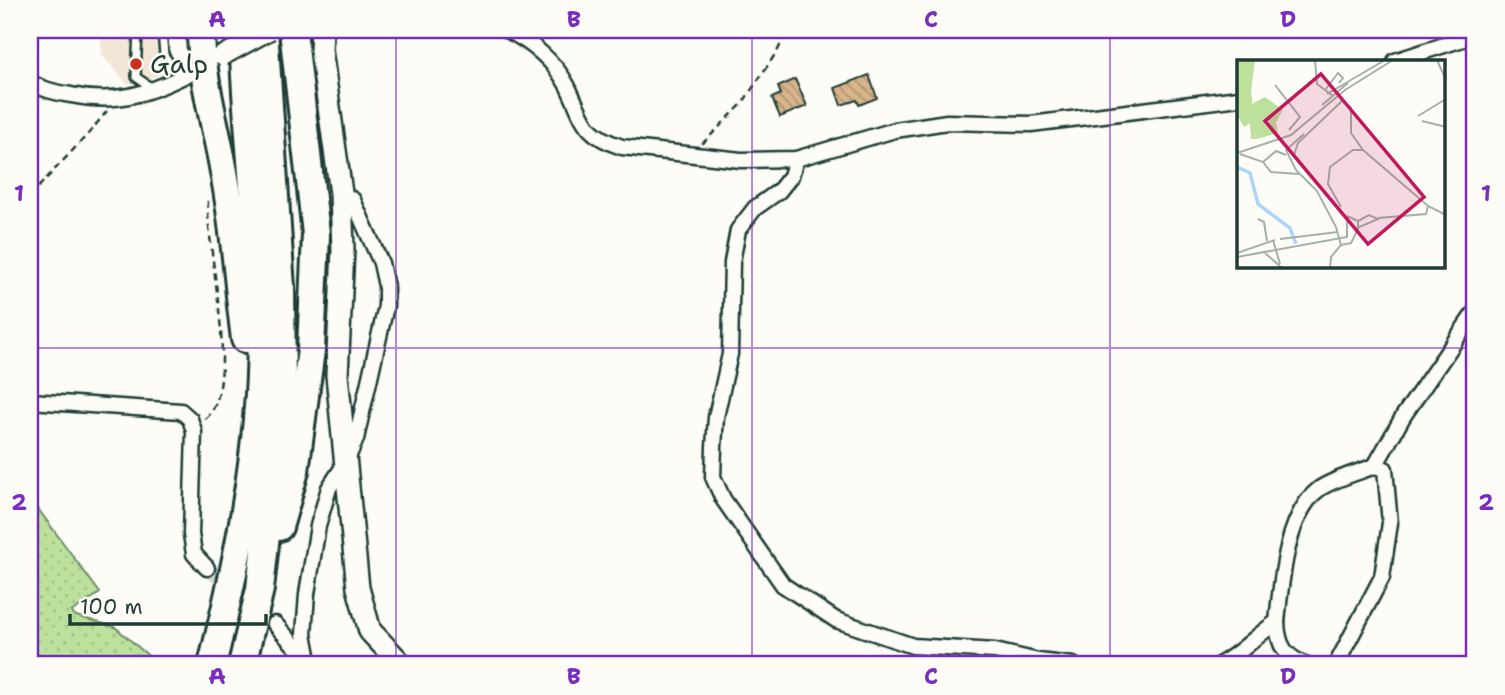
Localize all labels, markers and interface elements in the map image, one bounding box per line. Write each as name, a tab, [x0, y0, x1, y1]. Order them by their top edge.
text: A	[208, 4, 226, 34]
text: B	[567, 4, 581, 34]
text: C	[924, 4, 938, 34]
text: D	[1280, 4, 1296, 34]
place label: Galp	[150, 46, 208, 81]
marker: Galp	[128, 56, 144, 72]
inset map	[1237, 60, 1446, 268]
text: 1	[14, 178, 24, 208]
text: 1	[1481, 178, 1491, 208]
text: 2	[11, 487, 27, 517]
text: 2	[1478, 487, 1494, 517]
scale bar	[70, 583, 266, 627]
text: 100 m	[80, 593, 143, 621]
text: A	[208, 661, 226, 691]
text: B	[567, 661, 581, 691]
text: C	[924, 661, 938, 691]
text: D	[1280, 661, 1296, 691]

